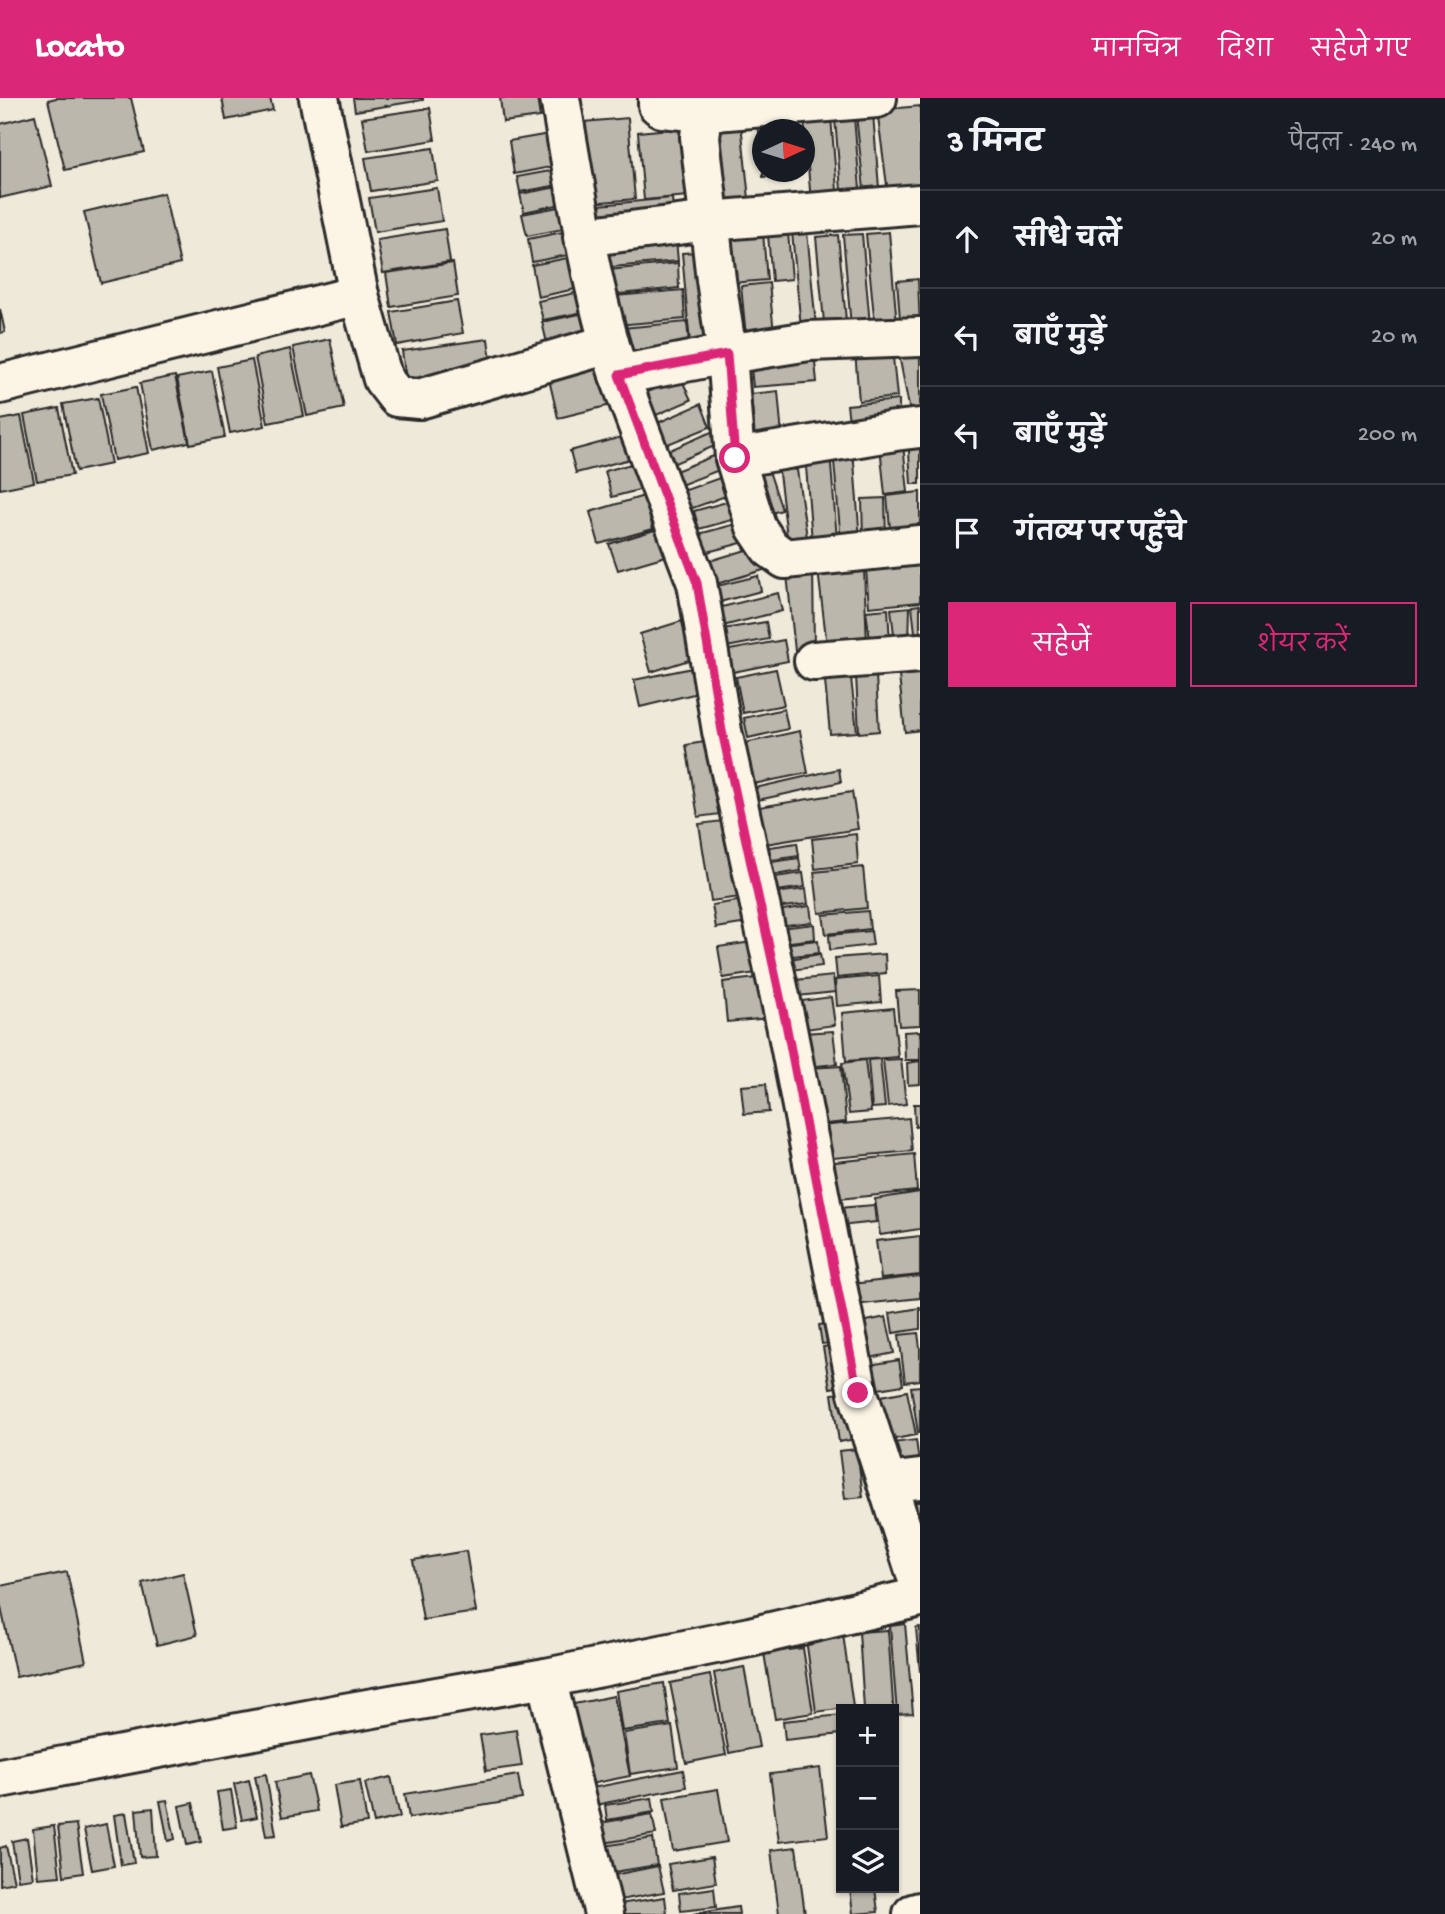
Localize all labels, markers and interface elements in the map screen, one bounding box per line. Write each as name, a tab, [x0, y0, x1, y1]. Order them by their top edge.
text: Locato	[35, 30, 124, 68]
text: मानचित्र	[1092, 37, 1180, 66]
text: दिशा	[1218, 37, 1273, 66]
text: सहेजे गए	[1311, 37, 1410, 66]
north arrow	[752, 119, 815, 182]
text: 3 मिनट	[948, 128, 1044, 163]
text: पैदल · 240 m	[1289, 132, 1417, 159]
icon: ahead	[948, 220, 986, 258]
text: सीधे चलें	[1015, 226, 1121, 257]
text: 20 m	[1371, 226, 1417, 253]
icon: left	[948, 318, 986, 356]
text: बाएँ मुड़ें	[1015, 324, 1106, 355]
text: 20 m	[1371, 324, 1417, 351]
icon: left	[948, 416, 986, 454]
text: बाएँ मुड़ें	[1015, 422, 1106, 453]
text: 200 m	[1358, 422, 1417, 449]
route start	[719, 442, 750, 473]
icon: arrive	[948, 514, 986, 552]
text: गंतव्य पर पहुँचे	[1015, 520, 1185, 551]
button: सहेजें	[948, 602, 1176, 687]
button: शेयर करें	[1190, 602, 1417, 687]
route end	[842, 1377, 873, 1408]
map controls	[836, 1704, 899, 1893]
button: +	[836, 1704, 899, 1767]
button: −	[836, 1767, 899, 1830]
button: layers	[836, 1830, 899, 1893]

